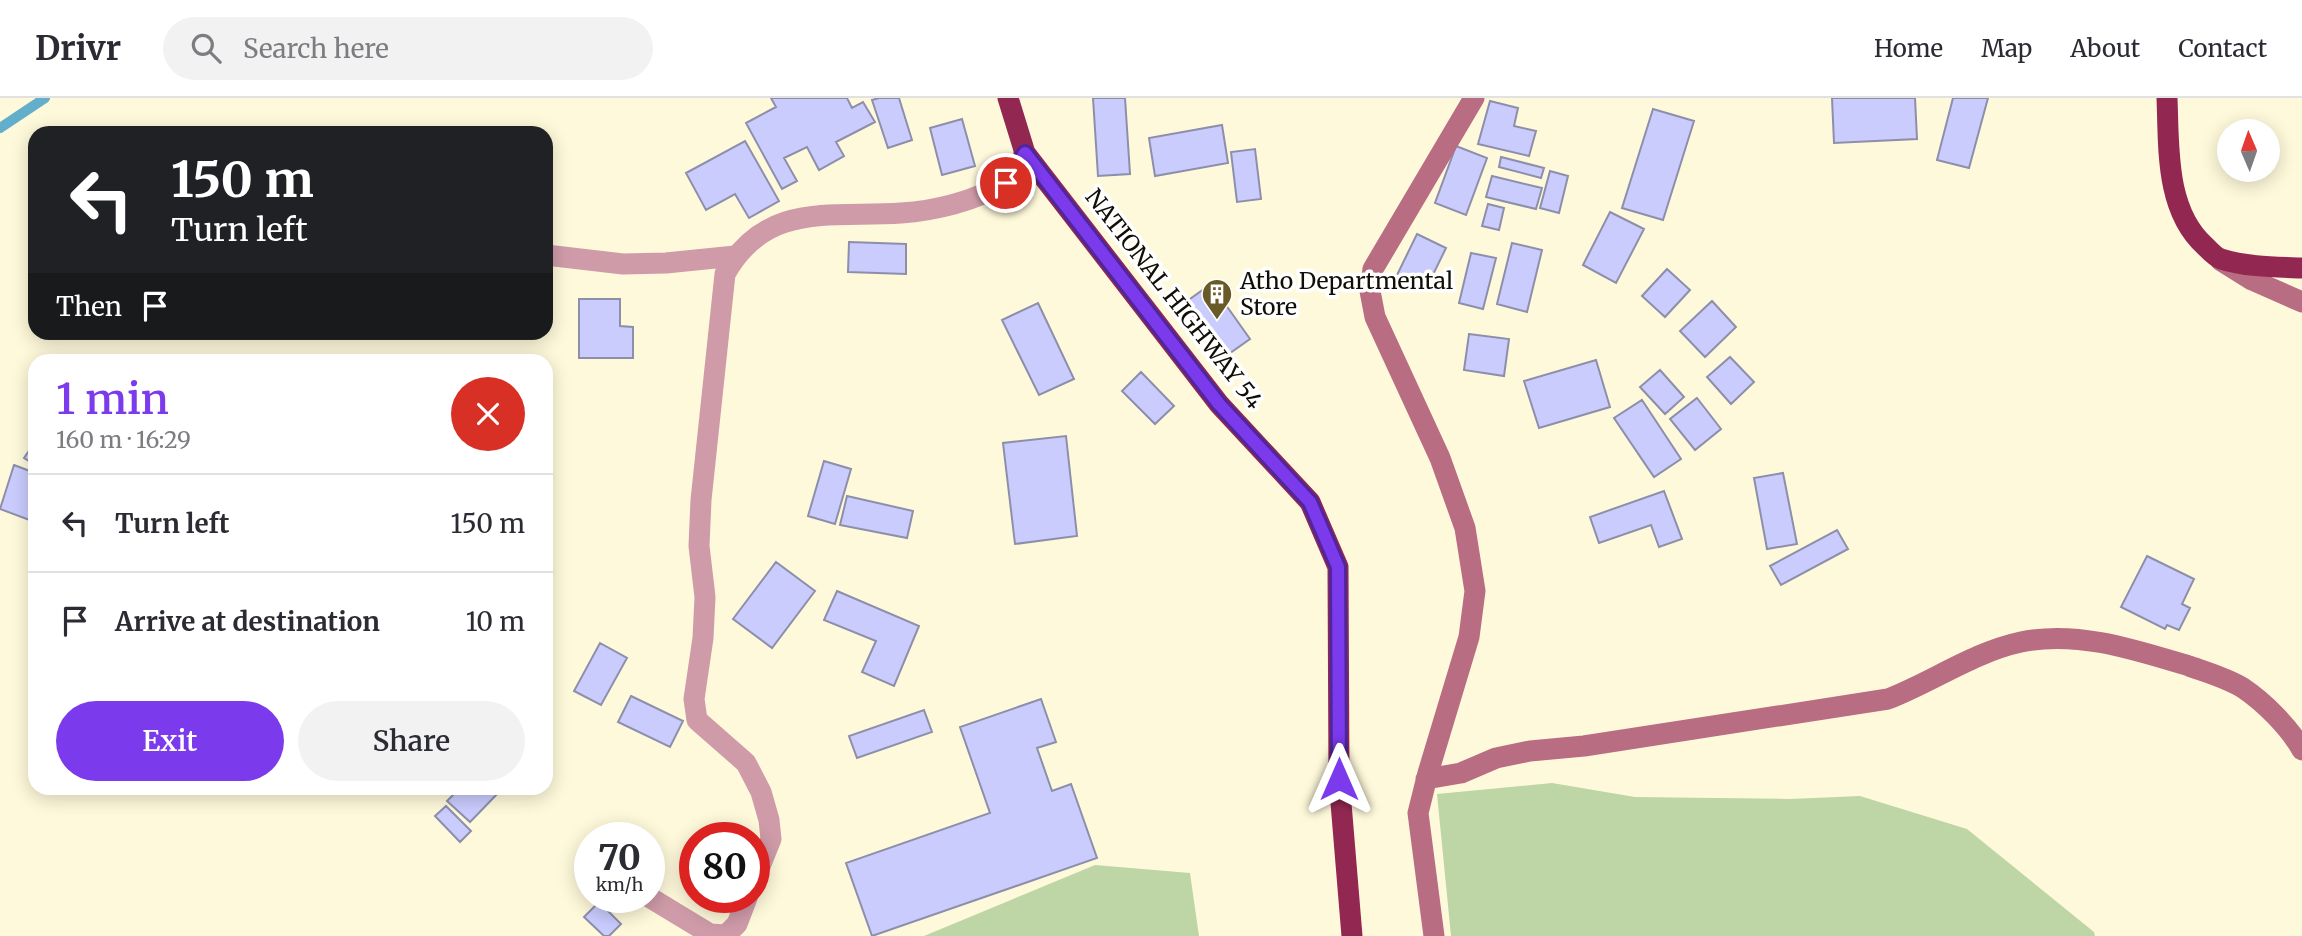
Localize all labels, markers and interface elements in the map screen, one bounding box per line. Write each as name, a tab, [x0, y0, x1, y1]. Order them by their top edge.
search box	[163, 17, 653, 80]
text: Drivr	[35, 28, 121, 69]
icon: search	[187, 29, 225, 67]
text: Search here	[243, 32, 389, 65]
text: Home	[1874, 33, 1943, 64]
text: Map	[1981, 33, 2032, 64]
text: About	[2070, 33, 2140, 64]
text: Contact	[2178, 33, 2267, 64]
north arrow	[2217, 119, 2280, 182]
map controls	[2217, 119, 2280, 182]
text: 150 m	[171, 149, 314, 210]
pin	[976, 153, 1036, 213]
icon: left	[56, 154, 147, 245]
icon: arrive	[987, 164, 1025, 202]
street label: NATIONAL HIGHWAY 54	[1079, 183, 1269, 415]
text: Turn left	[171, 210, 308, 250]
place label: Atho Departmental Store	[1239, 266, 1453, 321]
building icon: Atho Departmental Store	[1200, 277, 1234, 321]
icon: arrive	[136, 287, 174, 325]
text: Then	[56, 290, 122, 323]
text: 1 min	[56, 373, 169, 425]
button: close	[451, 377, 525, 451]
text: 160 m · 16:29	[56, 425, 191, 454]
icon: left	[56, 504, 94, 542]
text: Turn left	[115, 507, 229, 540]
text: 150 m	[451, 507, 525, 540]
icon: arrive	[56, 602, 94, 640]
text: Arrive at destination	[115, 605, 380, 638]
text: 10 m	[466, 605, 525, 638]
button: Exit	[56, 701, 284, 781]
button: Share	[298, 701, 525, 781]
position arrow	[1302, 742, 1376, 816]
speed limit sign: 80	[679, 822, 770, 913]
text: 70	[598, 836, 641, 880]
text: km/h	[596, 873, 643, 896]

